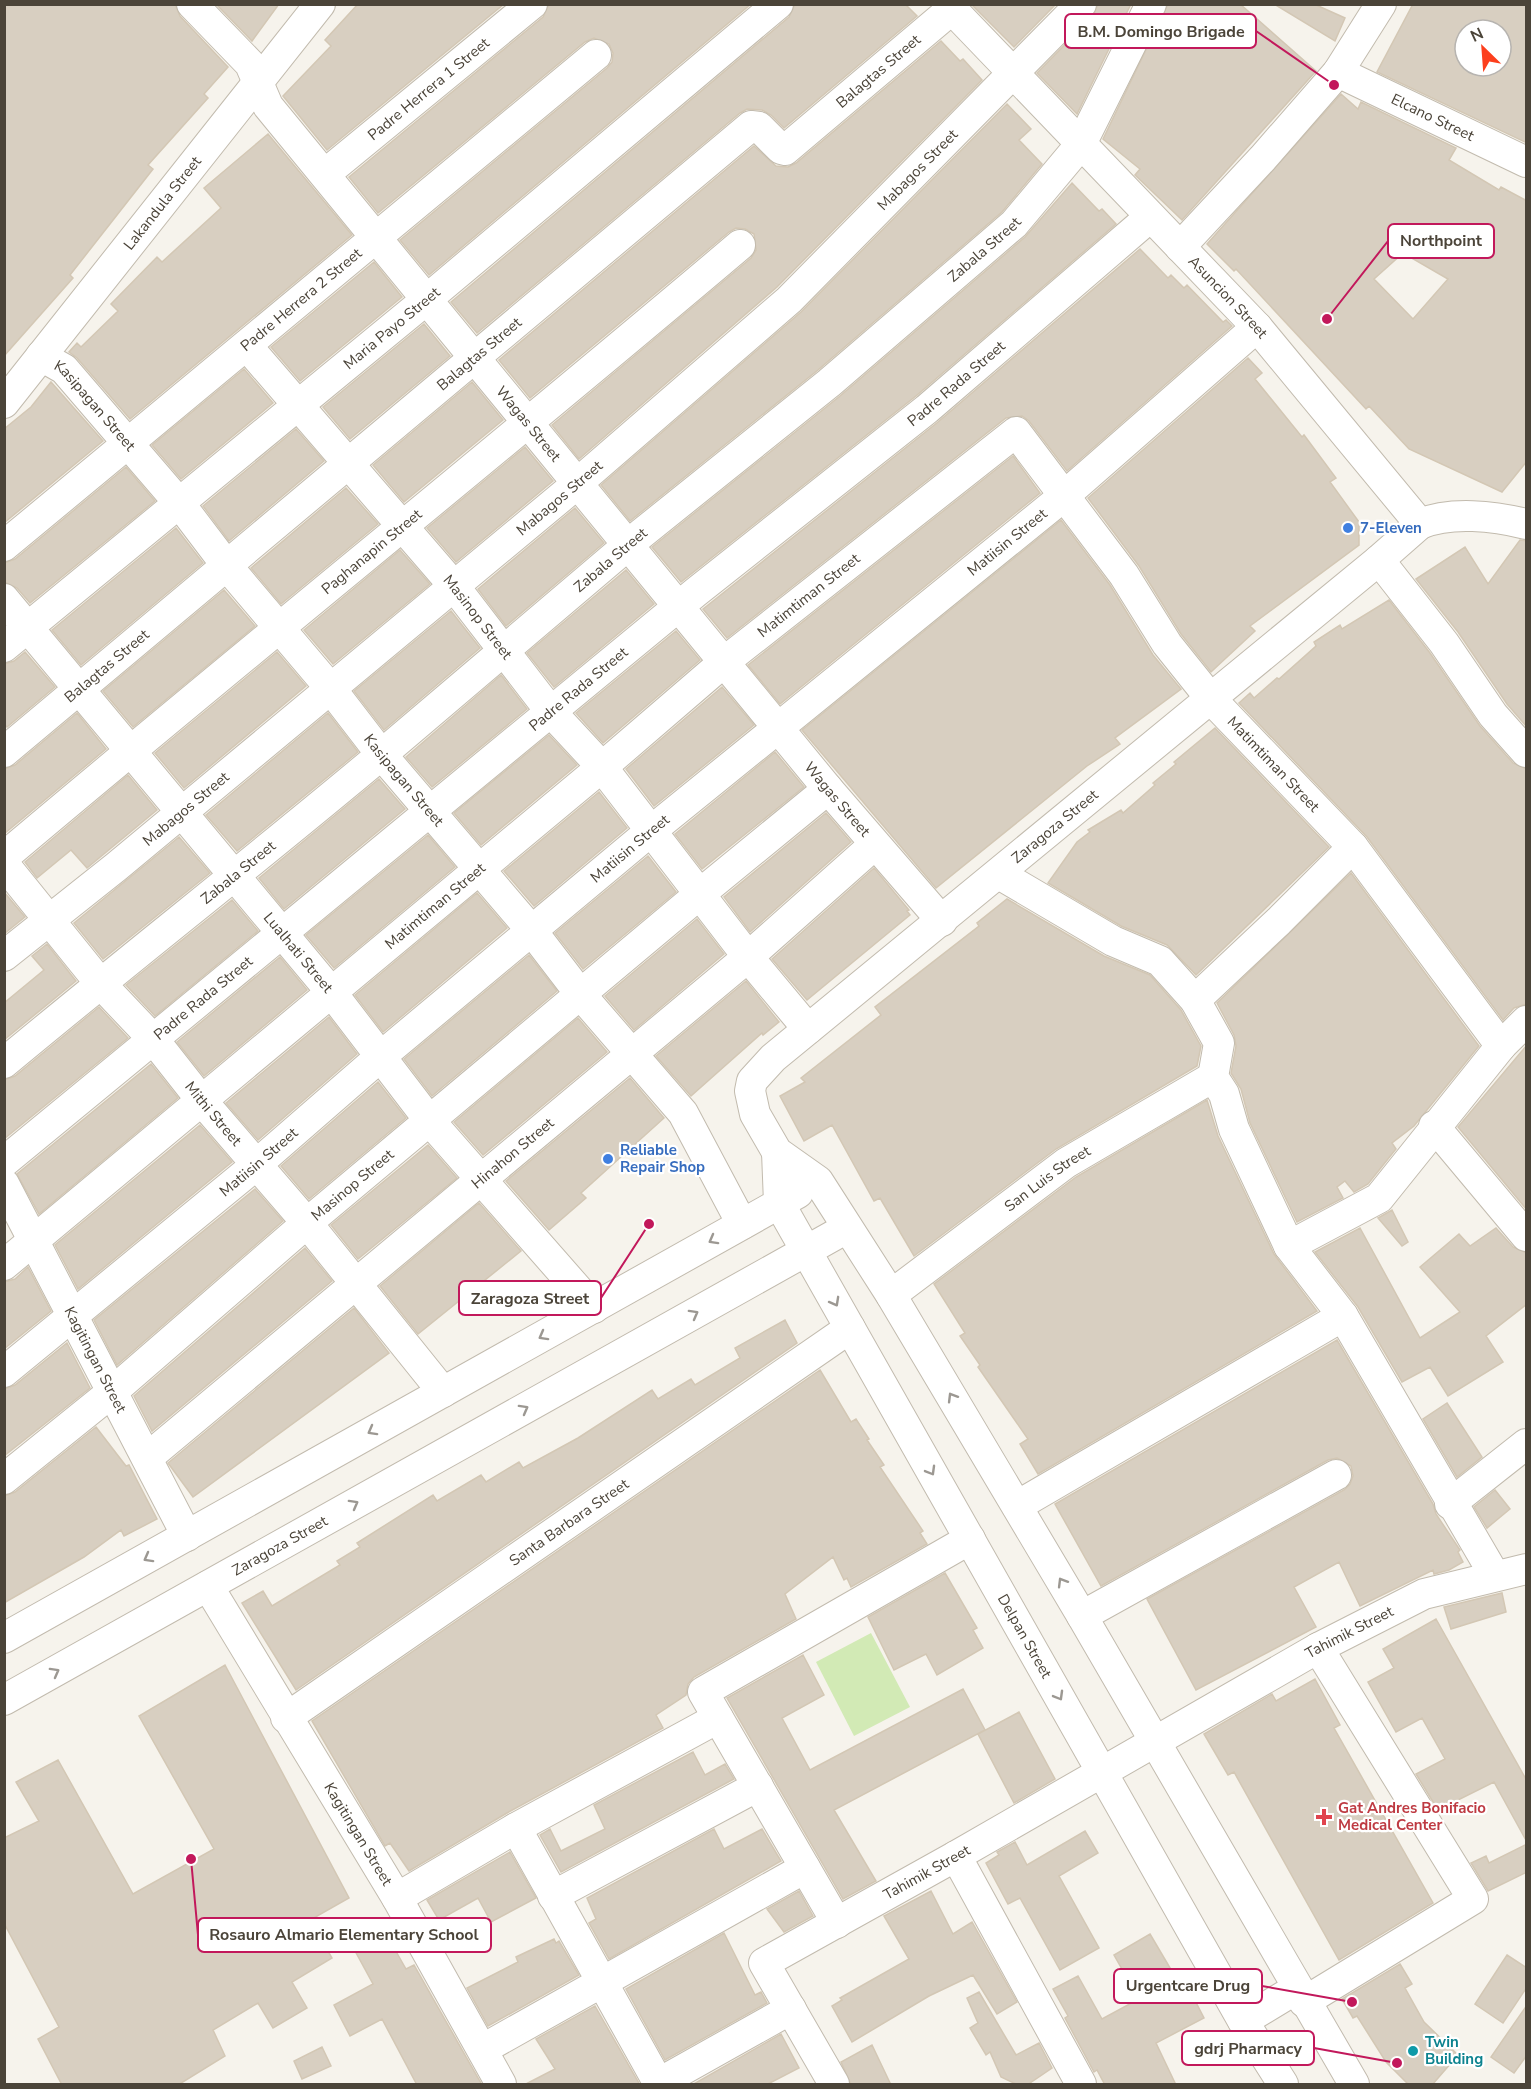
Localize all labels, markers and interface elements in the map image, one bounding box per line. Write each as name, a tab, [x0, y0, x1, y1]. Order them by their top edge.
callout: B.M. Domingo Brigade	[1065, 14, 1256, 48]
north arrow	[1453, 18, 1513, 78]
text: B.M. Domingo Brigade	[1077, 21, 1245, 43]
text: N	[1467, 23, 1487, 48]
street label: Balagtas Street	[832, 29, 925, 113]
street label: Padre Herrera 1 Street	[363, 33, 494, 145]
street label: Elcano Street	[1388, 89, 1478, 146]
street label: Mabagos Street	[873, 124, 963, 215]
street label: Lakandula Street	[119, 151, 206, 254]
street label: Zabala Street	[943, 212, 1026, 287]
callout: Northpoint	[1388, 224, 1494, 258]
text: Northpoint	[1400, 230, 1483, 252]
street label: Padre Herrera 2 Street	[236, 243, 367, 356]
street label: Asuncion Street	[1184, 251, 1273, 343]
street label: Maria Payo Street	[339, 282, 445, 374]
street label: Balagtas Street	[433, 312, 526, 395]
street label: Padre Rada Street	[903, 336, 1010, 431]
street label: Kasipagan Street	[50, 355, 141, 456]
street label: Wagas Street	[491, 382, 566, 466]
street label: Mabagos Street	[512, 455, 607, 540]
street label: Matiisin Street	[963, 503, 1052, 580]
street label: Paghanapin Street	[317, 504, 427, 599]
place label: 7-Eleven	[1360, 518, 1422, 538]
marker: 7-Eleven	[1341, 521, 1355, 535]
street label: Zabala Street	[570, 522, 652, 597]
street label: Matimtiman Street	[753, 548, 865, 642]
street label: Masinop Street	[439, 570, 517, 664]
street label: Balagtas Street	[60, 624, 154, 707]
street label: Padre Rada Street	[525, 642, 632, 736]
street label: Matimtiman Street	[1223, 712, 1325, 817]
street label: Kasipagan Street	[359, 730, 449, 831]
street label: Wagas Street	[800, 757, 875, 841]
street label: Mabagos Street	[139, 767, 234, 851]
street label: Zaragoza Street	[1007, 784, 1103, 868]
street label: Matiisin Street	[586, 809, 674, 887]
street label: Zabala Street	[197, 836, 280, 909]
street label: Matimtiman Street	[381, 858, 490, 954]
street label: Lualhati Street	[259, 908, 338, 997]
street label: Padre Rada Street	[150, 951, 257, 1045]
street label: Mithi Street	[180, 1077, 247, 1151]
street label: Hinahon Street	[467, 1113, 559, 1193]
street label: Matiisin Street	[215, 1123, 303, 1201]
place label: Reliable Repair Shop	[620, 1140, 705, 1177]
street label: San Luis Street	[1000, 1141, 1095, 1216]
street label: Masinop Street	[307, 1144, 399, 1225]
marker: Reliable Repair Shop	[601, 1152, 615, 1166]
one-way arrow	[708, 1233, 719, 1245]
callout: Zaragoza Street	[459, 1281, 601, 1315]
text: Zaragoza Street	[471, 1288, 590, 1310]
one-way arrow	[828, 1295, 839, 1306]
street label: Kagitingan Street	[59, 1303, 132, 1417]
one-way arrow	[688, 1310, 698, 1321]
one-way arrow	[538, 1329, 549, 1340]
one-way arrow	[947, 1393, 959, 1403]
one-way arrow	[518, 1405, 528, 1416]
one-way arrow	[368, 1424, 379, 1435]
one-way arrow	[924, 1465, 936, 1475]
street label: Santa Barbara Street	[505, 1474, 633, 1571]
one-way arrow	[347, 1500, 358, 1511]
street label: Zaragoza Street	[228, 1510, 332, 1580]
one-way arrow	[143, 1551, 154, 1562]
one-way arrow	[1058, 1578, 1070, 1588]
street label: Delpan Street	[993, 1590, 1057, 1682]
street label: Tahimik Street	[1301, 1601, 1397, 1663]
one-way arrow	[49, 1668, 60, 1679]
one-way arrow	[1052, 1689, 1063, 1700]
street label: Kagitingan Street	[319, 1779, 398, 1890]
place label: Gat Andres Bonifacio Medical Center	[1338, 1798, 1486, 1835]
marker: Gat Andres Bonifacio Medical Center	[1315, 1808, 1333, 1826]
street label: Tahimik Street	[880, 1840, 974, 1905]
callout: Rosauro Almario Elementary School	[198, 1918, 491, 1952]
text: Rosauro Almario Elementary School	[209, 1924, 479, 1946]
callout: Urgentcare Drug	[1114, 1969, 1262, 2003]
text: Urgentcare Drug	[1126, 1975, 1250, 1997]
callout: gdrj Pharmacy	[1182, 2031, 1314, 2065]
place label: Twin Building	[1425, 2032, 1483, 2069]
text: gdrj Pharmacy	[1194, 2038, 1302, 2060]
marker: Twin Building	[1406, 2044, 1420, 2058]

